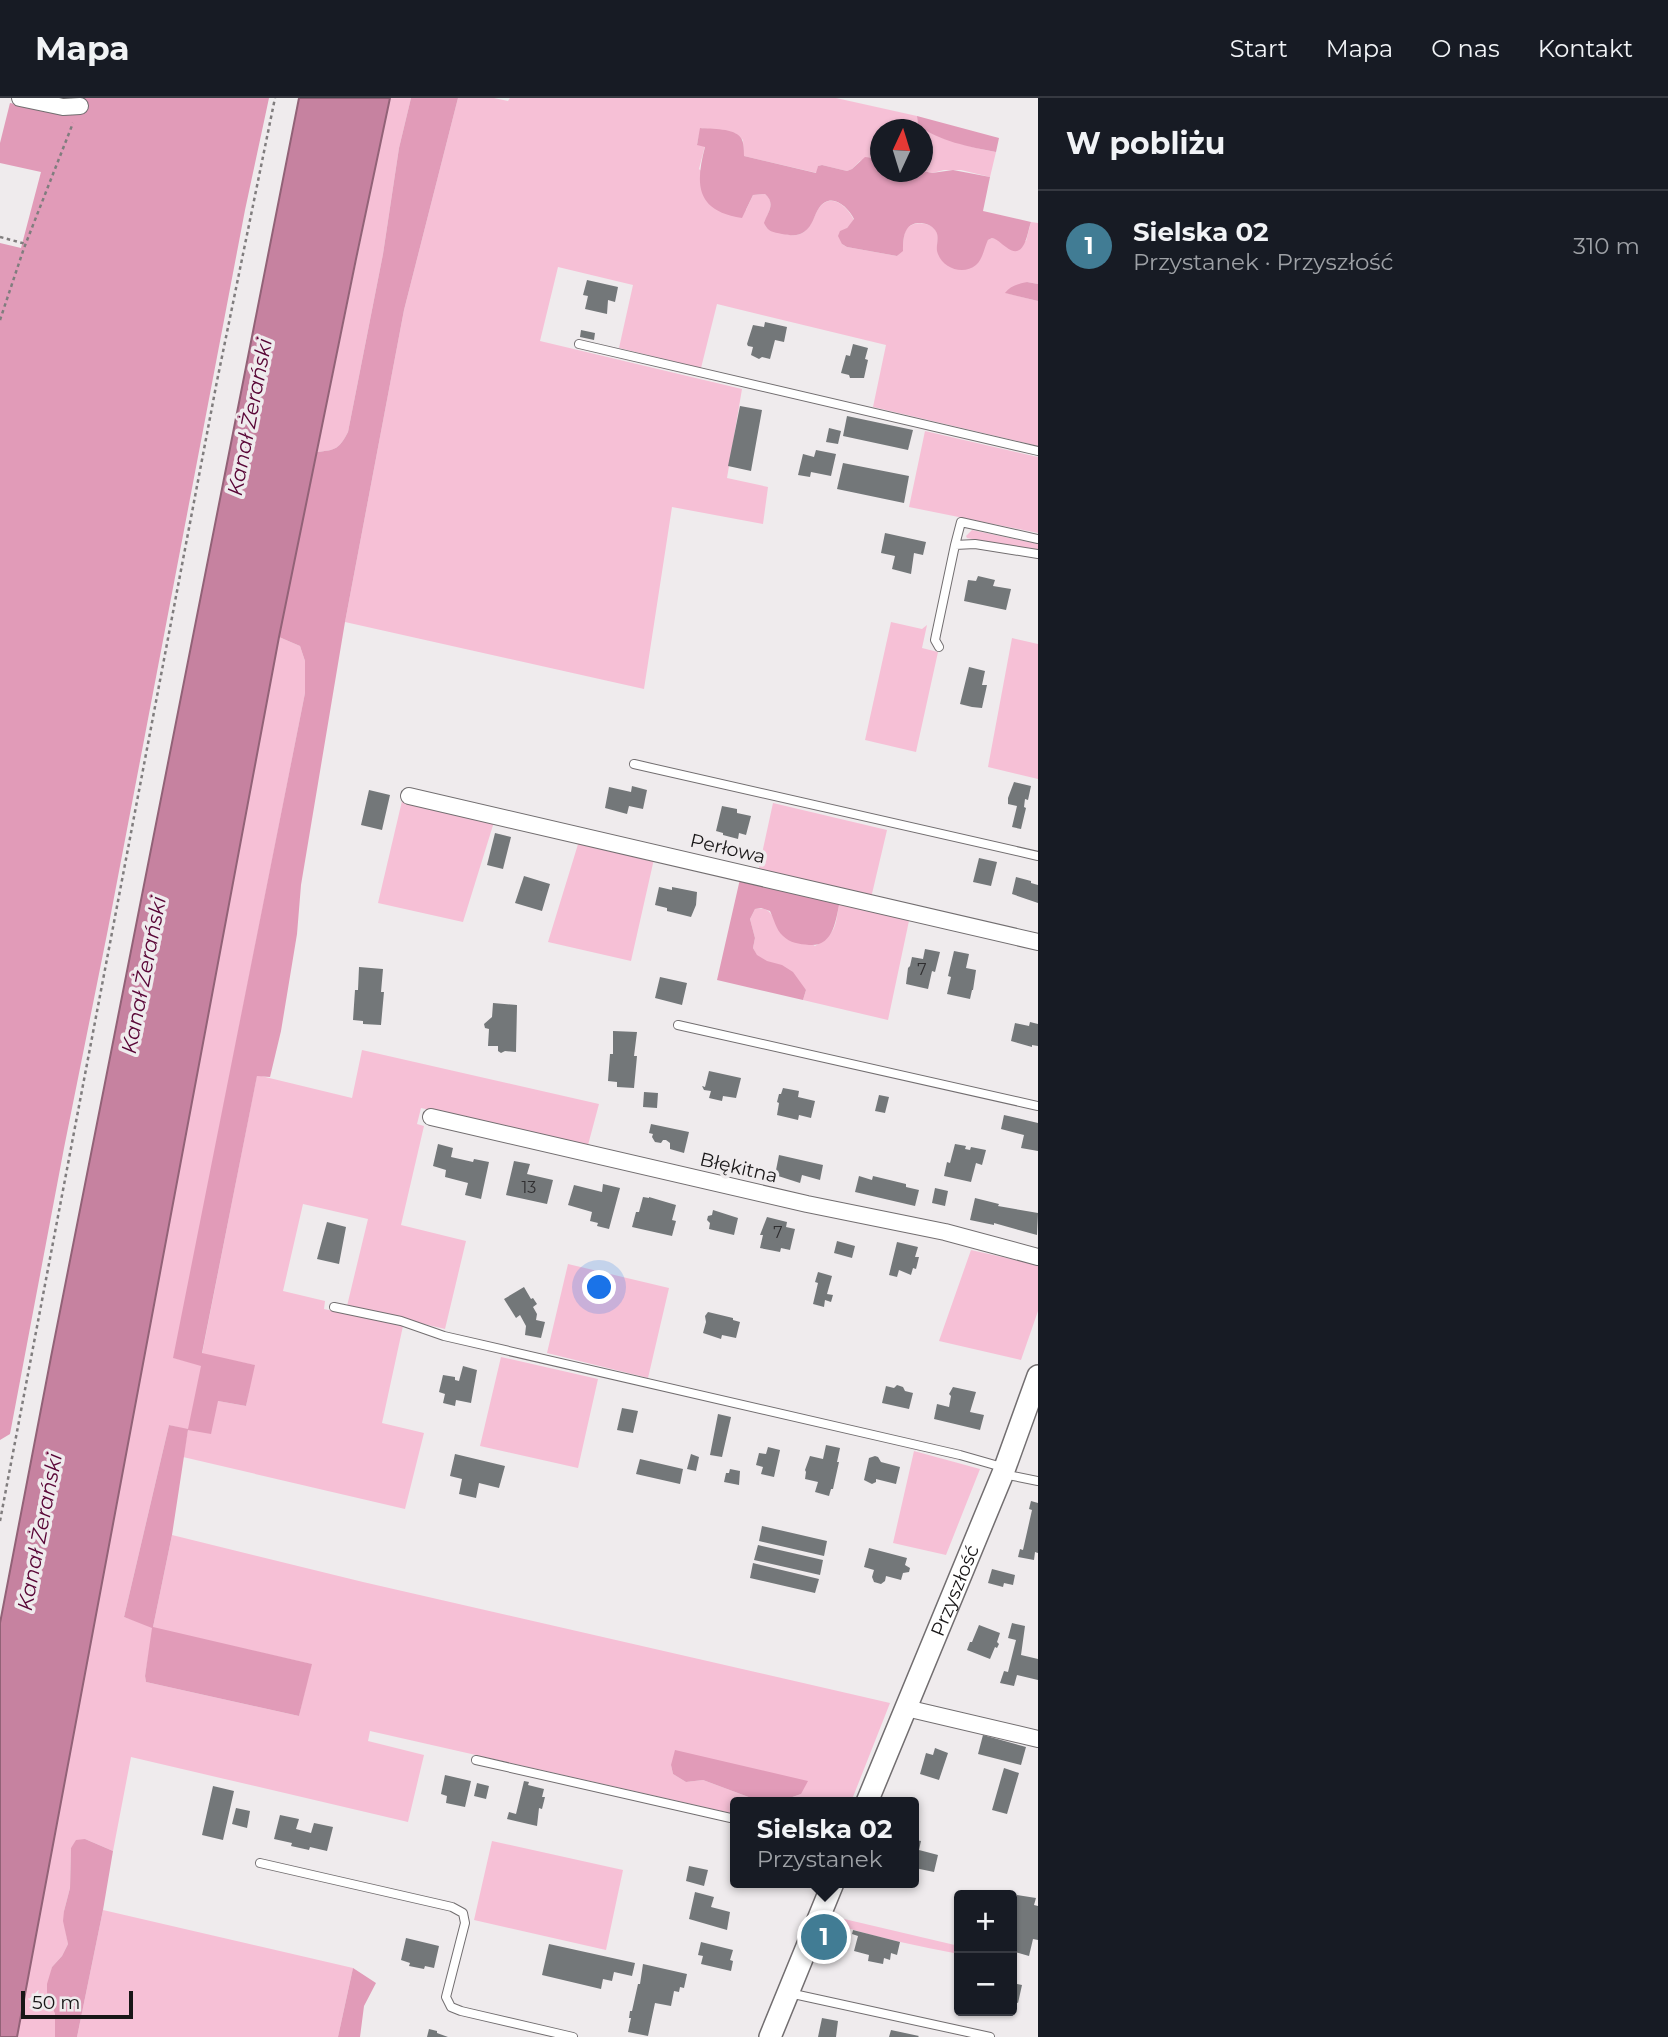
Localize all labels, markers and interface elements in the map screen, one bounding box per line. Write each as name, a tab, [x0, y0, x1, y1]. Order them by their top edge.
text: Mapa	[35, 28, 130, 68]
text: Start	[1230, 34, 1288, 63]
text: Mapa	[1326, 34, 1393, 63]
text: O nas	[1431, 34, 1500, 63]
text: Kontakt	[1538, 34, 1633, 63]
north arrow	[870, 119, 933, 182]
text: W pobliżu	[1066, 125, 1225, 162]
text: Sielska 02	[1133, 216, 1269, 248]
text: 1	[1084, 232, 1094, 260]
text: 310 m	[1573, 232, 1640, 260]
text: Przystanek · Przyszłość	[1133, 248, 1394, 276]
water label: Kanał Żerański	[222, 336, 277, 498]
street label: Perłowa	[688, 829, 768, 868]
water label: Kanał Żerański	[116, 894, 171, 1056]
house number: 7	[917, 960, 927, 979]
street label: Błękitna	[698, 1147, 780, 1188]
house number: 13	[522, 1178, 536, 1197]
house number: 7	[773, 1223, 783, 1242]
your location	[582, 1270, 616, 1304]
water label: Kanał Żerański	[12, 1451, 67, 1613]
street label: Przyszłość	[926, 1542, 984, 1640]
popup	[730, 1797, 919, 1888]
text: Sielska 02	[757, 1813, 892, 1845]
text: Przystanek	[757, 1845, 883, 1873]
map controls	[954, 1890, 1017, 2016]
button: +	[954, 1890, 1017, 1953]
pin: 1	[801, 1911, 847, 1963]
button: −	[954, 1953, 1017, 2016]
scale bar	[21, 1988, 133, 2020]
text: 50 m	[32, 1991, 80, 2014]

